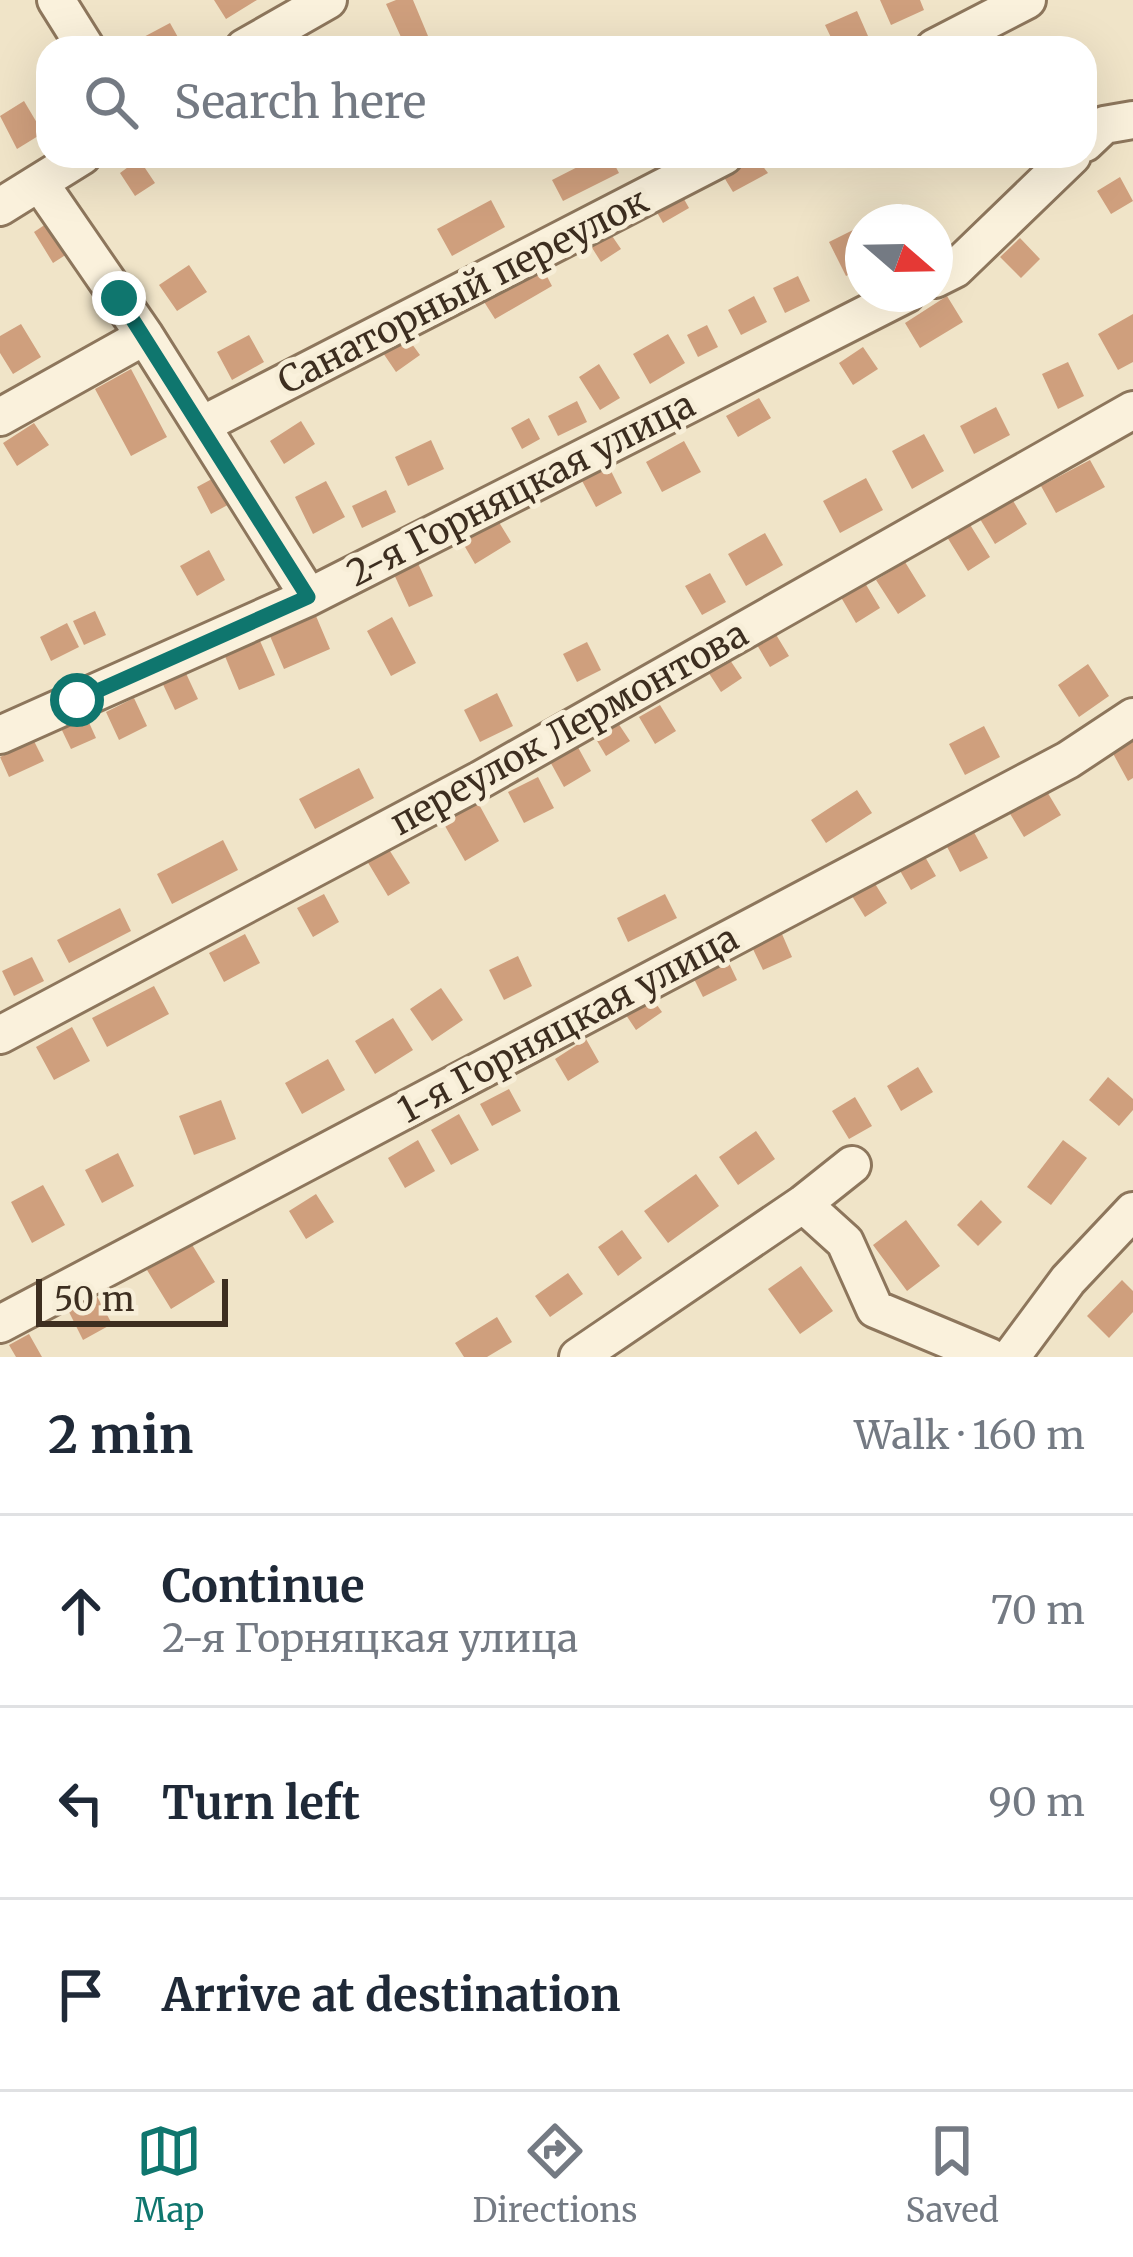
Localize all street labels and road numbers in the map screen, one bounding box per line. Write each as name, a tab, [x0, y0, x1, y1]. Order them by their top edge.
street label: Санаторный переулок	[270, 178, 656, 404]
street label: 2-я Горняцкая улица	[340, 382, 702, 596]
street label: переулок Лермонтова	[383, 611, 755, 845]
street label: 1-я Горняцкая улица	[390, 915, 746, 1133]

